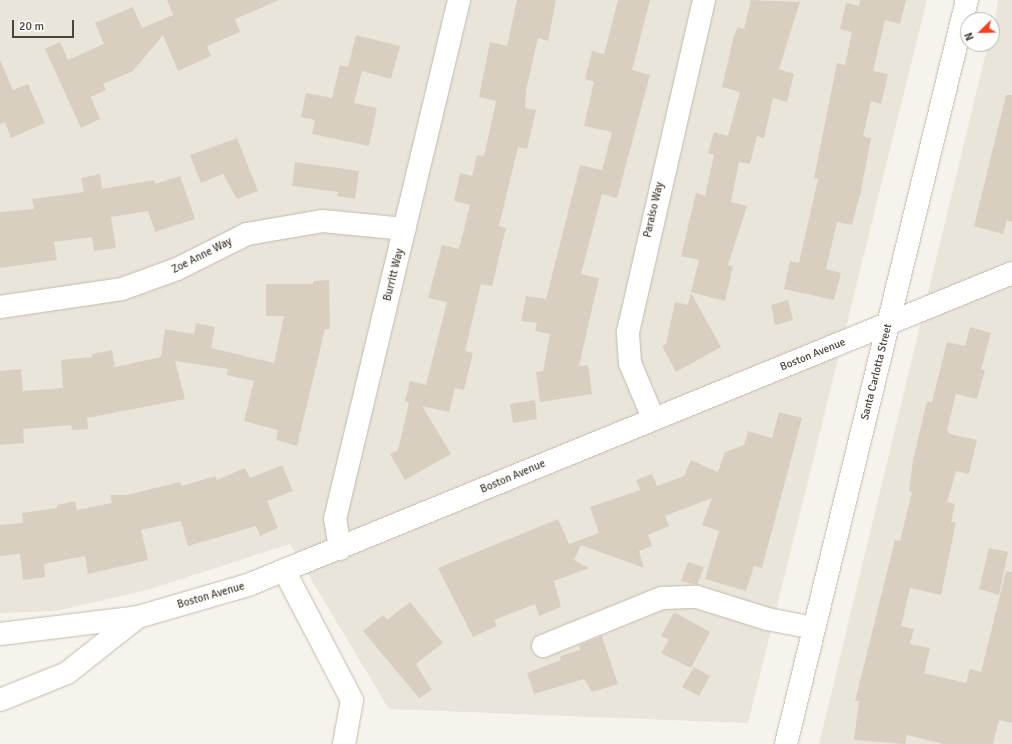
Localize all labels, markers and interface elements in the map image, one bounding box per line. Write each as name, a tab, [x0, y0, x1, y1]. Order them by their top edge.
scale bar	[14, 12, 76, 38]
north arrow	[960, 12, 1000, 52]
text: 20 m	[19, 19, 44, 34]
text: N	[962, 30, 977, 43]
street label: Paraiso Way	[641, 181, 667, 239]
street label: Zoe Anne Way	[170, 235, 234, 277]
street label: Burritt Way	[381, 247, 407, 303]
street label: Santa Carlotta Street	[859, 322, 895, 422]
street label: Boston Avenue	[778, 336, 848, 374]
street label: Boston Avenue	[478, 457, 548, 497]
street label: Boston Avenue	[176, 580, 246, 612]

